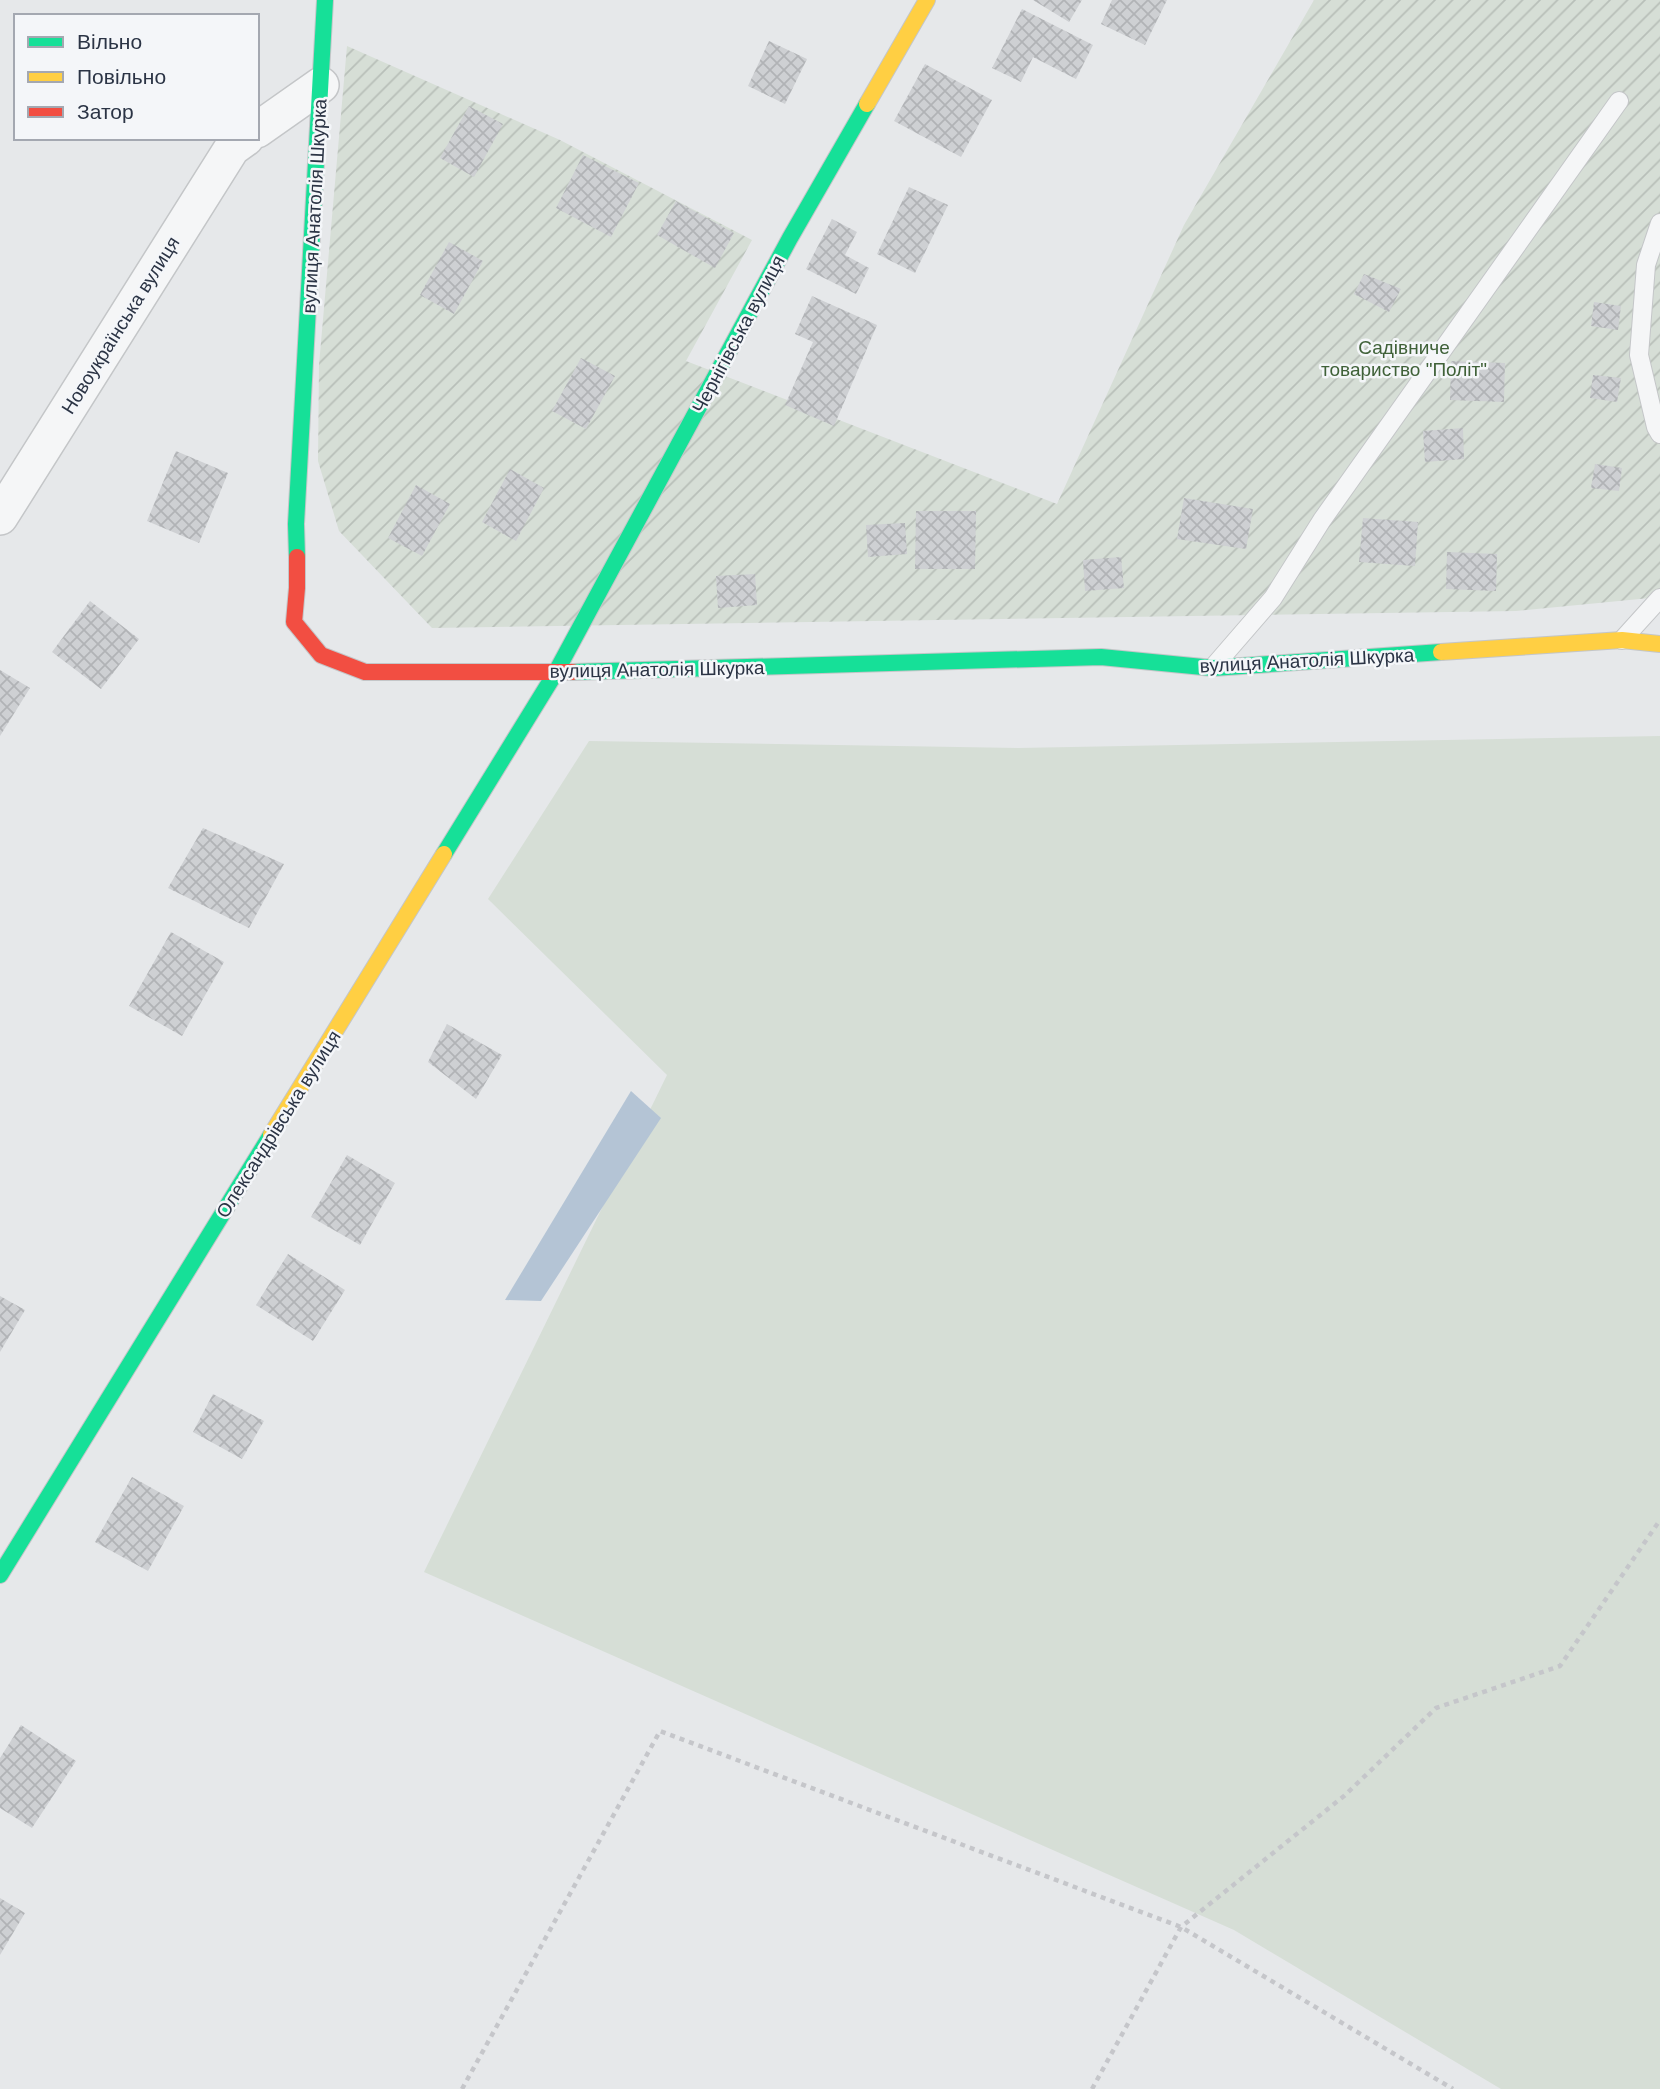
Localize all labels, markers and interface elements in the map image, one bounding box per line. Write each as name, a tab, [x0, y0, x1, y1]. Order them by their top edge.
legend	[14, 14, 259, 140]
text: Вільно	[77, 30, 142, 53]
text: Повільно	[77, 65, 166, 88]
street label: вулиця Анатолія Шкурка	[298, 98, 331, 314]
text: Затор	[77, 100, 134, 123]
street label: Новоукраїнська вулиця	[57, 233, 184, 418]
street label: Чернігівська вулиця	[688, 252, 789, 416]
park label: Садівниче товариство "Політ"	[1321, 337, 1487, 380]
street label: вулиця Анатолія Шкурка	[1199, 644, 1415, 677]
street label: вулиця Анатолія Шкурка	[549, 657, 765, 682]
street label: Олександрівська вулиця	[212, 1027, 345, 1222]

